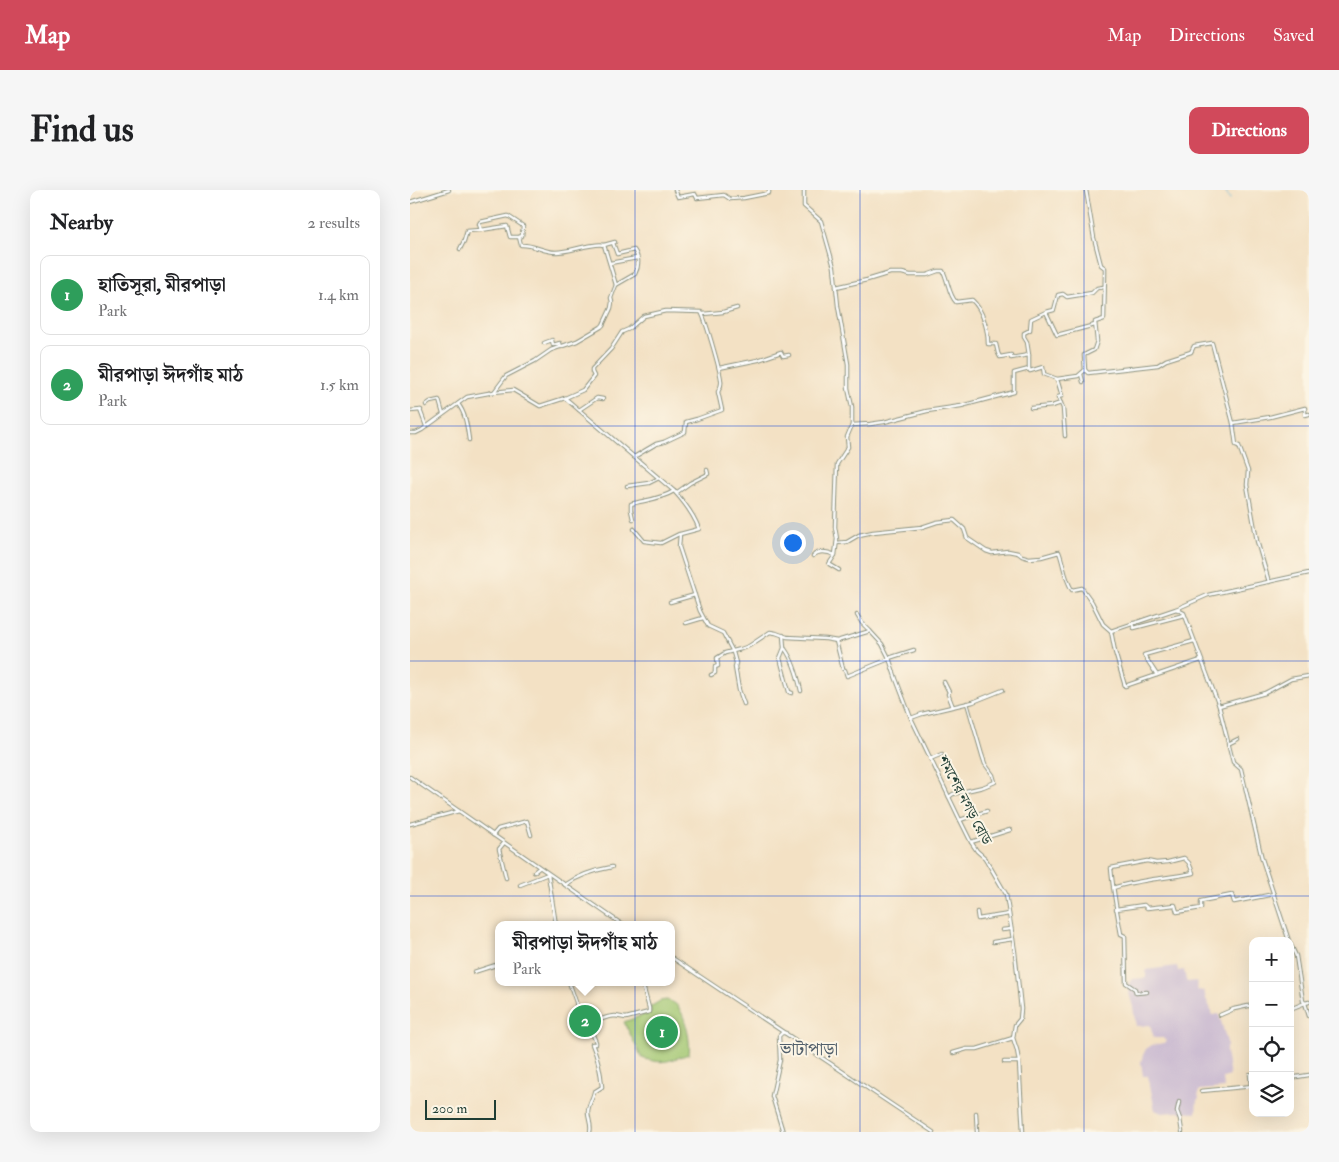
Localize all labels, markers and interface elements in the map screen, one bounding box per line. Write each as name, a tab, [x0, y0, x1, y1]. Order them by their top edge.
text: Map	[25, 20, 70, 51]
text: Map	[1108, 24, 1141, 47]
text: Directions	[1169, 24, 1245, 47]
text: Saved	[1273, 24, 1314, 47]
button: Directions	[1189, 107, 1309, 154]
text: Find us	[30, 108, 134, 152]
text: Nearby	[50, 209, 113, 236]
text: 2 results	[307, 213, 360, 233]
text: হাতিসূরা, মীরপাড়া	[98, 273, 226, 297]
text: 1	[64, 285, 70, 305]
text: 1.4 km	[318, 285, 359, 305]
text: Park	[98, 301, 127, 321]
text: মীরপাড়া ঈদগাঁহ মাঠ	[98, 363, 243, 387]
text: 2	[63, 375, 71, 395]
text: 1.5 km	[320, 375, 359, 395]
text: Park	[98, 391, 127, 411]
your location	[780, 530, 806, 556]
street label: শমশের নগড় রোড	[933, 752, 996, 849]
popup	[495, 921, 675, 986]
text: মীরপাড়া ঈদগাঁহ মাঠ	[512, 931, 658, 955]
map controls	[1249, 937, 1294, 1117]
button: +	[1249, 937, 1294, 982]
text: Park	[512, 959, 541, 979]
button: −	[1249, 982, 1294, 1027]
pin: 2	[569, 1002, 601, 1040]
pin: 1	[646, 1013, 678, 1051]
button: locate	[1249, 1027, 1294, 1072]
district label: ভাটাপাড়া	[779, 1038, 838, 1061]
button: layers	[1249, 1072, 1294, 1117]
scale bar	[425, 1097, 496, 1120]
text: 200 m	[432, 1100, 467, 1117]

